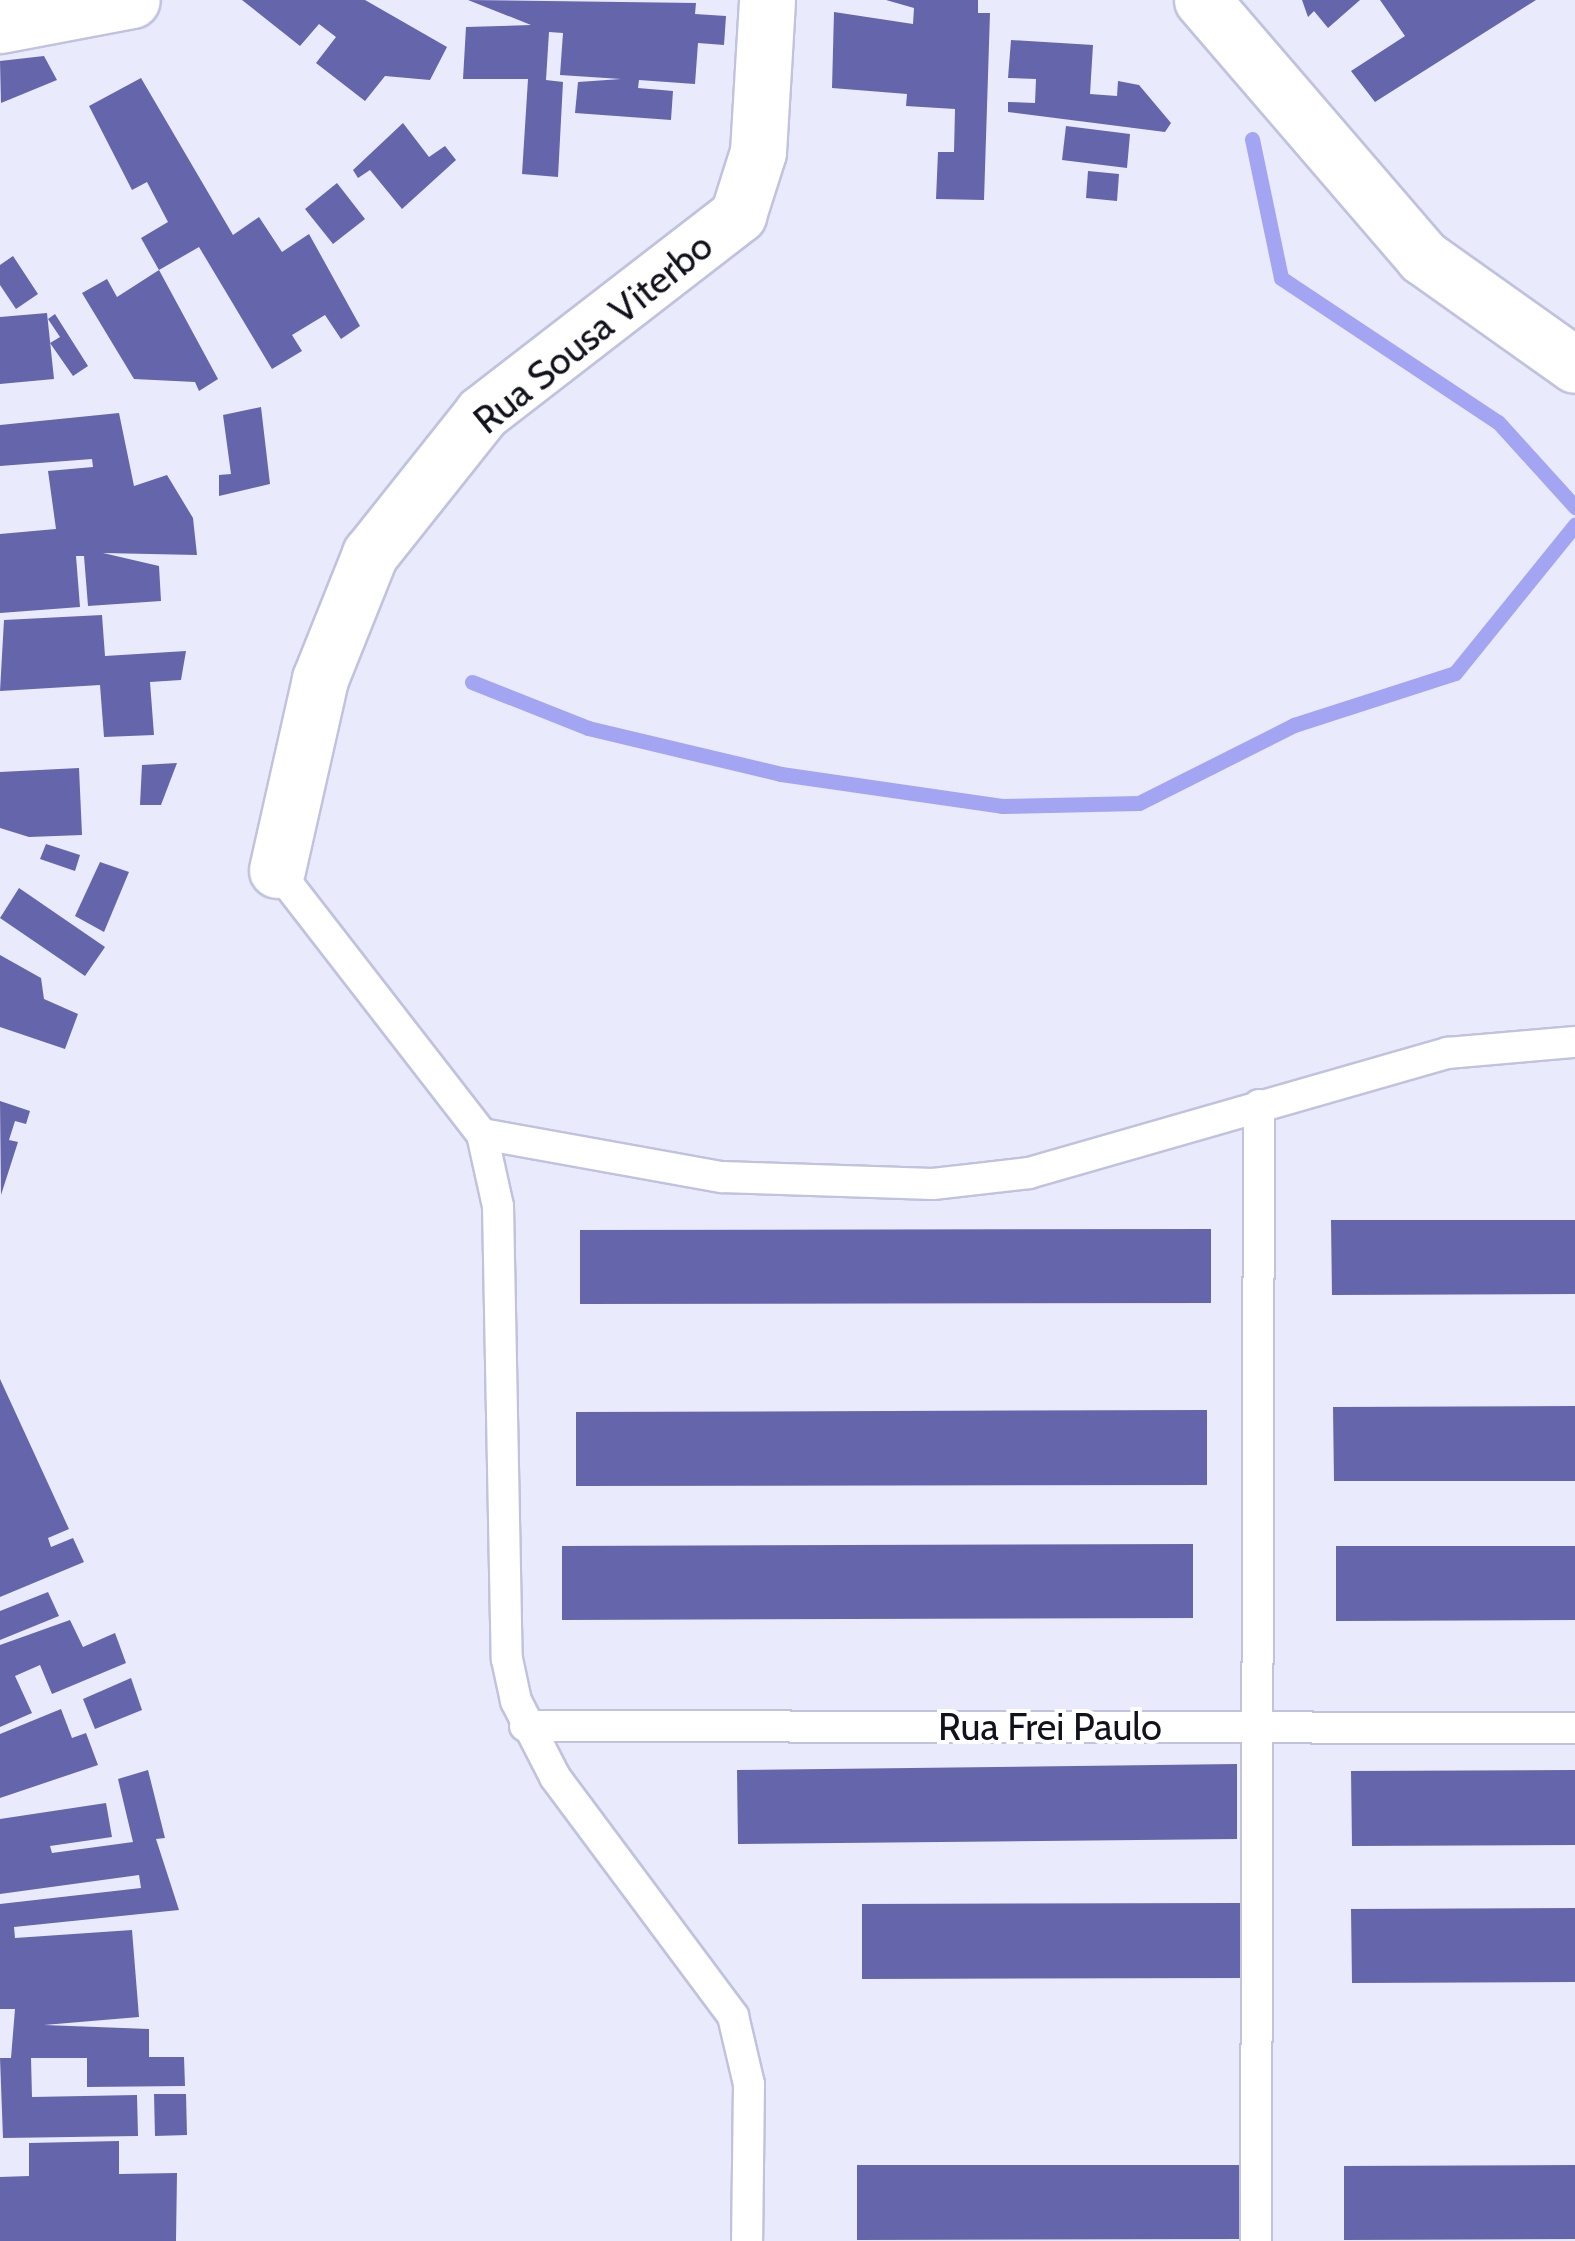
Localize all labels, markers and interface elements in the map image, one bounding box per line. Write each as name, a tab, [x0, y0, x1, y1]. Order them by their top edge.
street label: Rua Sousa Viterbo	[465, 223, 721, 443]
street label: Rua Frei Paulo	[938, 1704, 1162, 1750]

